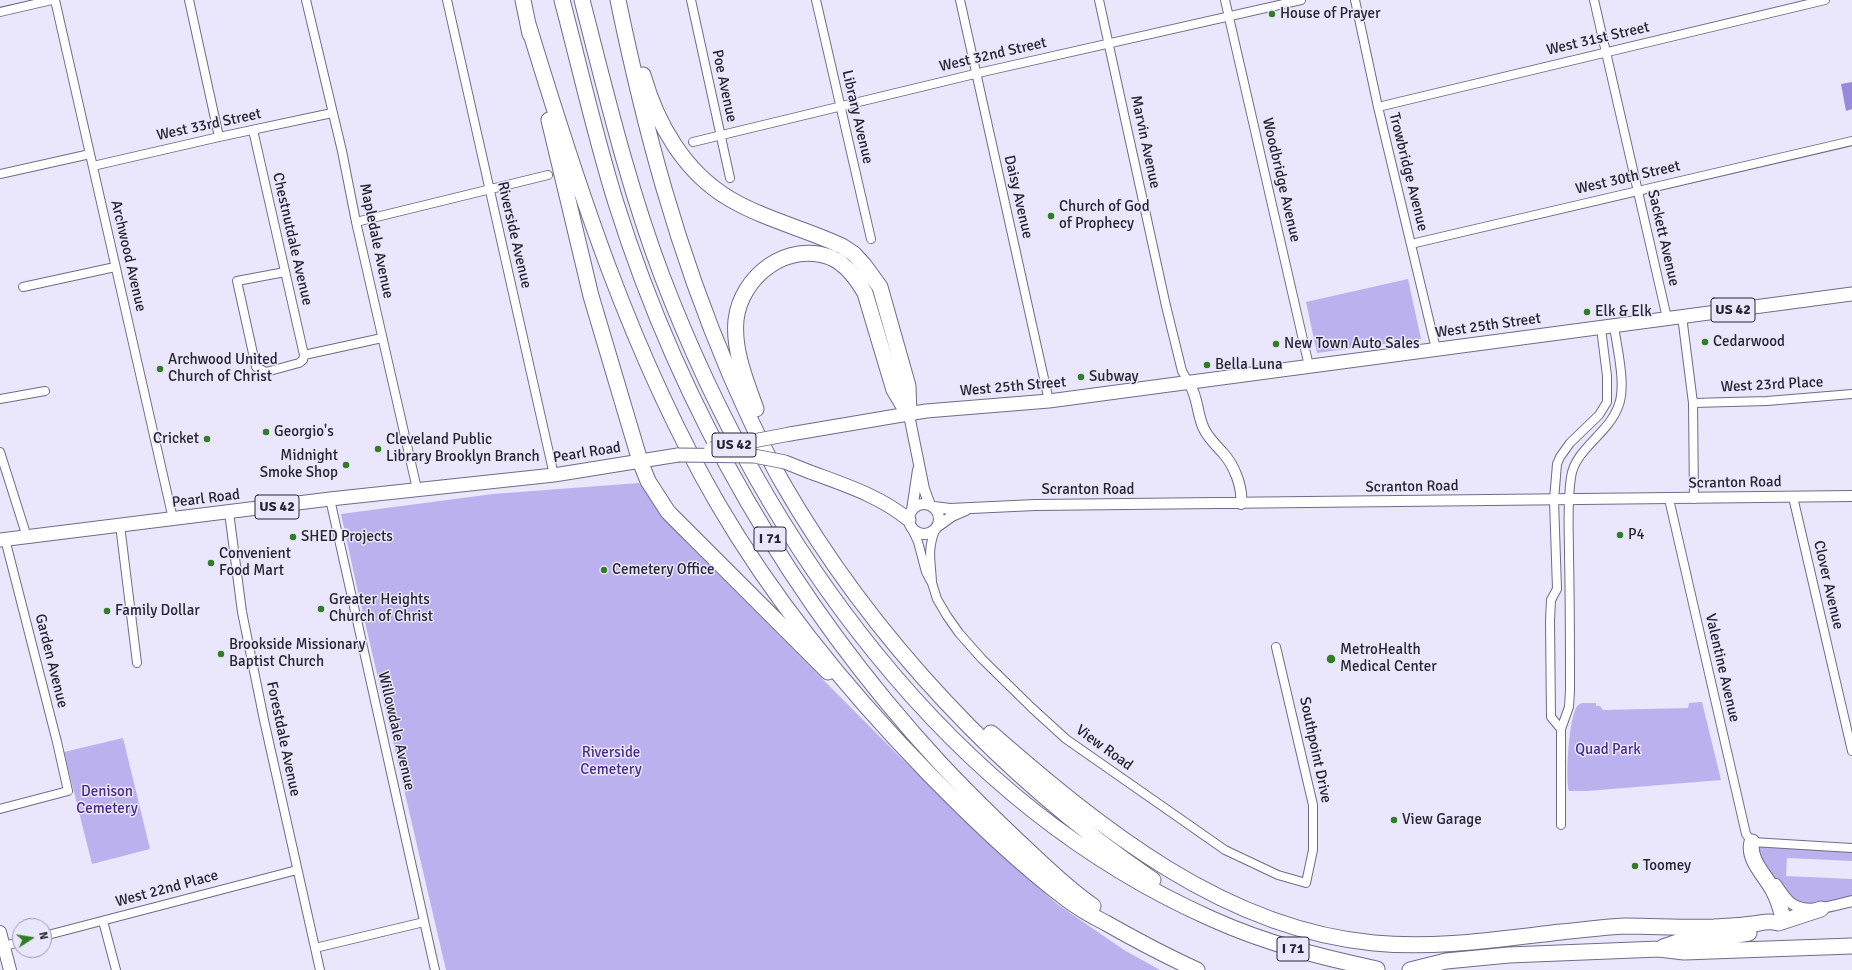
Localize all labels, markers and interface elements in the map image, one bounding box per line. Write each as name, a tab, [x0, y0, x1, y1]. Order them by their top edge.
place label: House of Prayer	[1280, 5, 1380, 23]
marker: House of Prayer	[1267, 9, 1277, 19]
street label: West 31st Street	[1545, 18, 1651, 60]
street label: West 32nd Street	[938, 34, 1048, 76]
street label: Poe Avenue	[708, 48, 740, 124]
street label: Library Avenue	[837, 68, 877, 166]
street label: Marvin Avenue	[1126, 94, 1164, 190]
street label: West 33rd Street	[155, 105, 263, 145]
street label: Trowbridge Avenue	[1385, 111, 1431, 233]
street label: Woodbridge Avenue	[1258, 116, 1304, 244]
street label: Daisy Avenue	[1000, 154, 1036, 240]
street label: West 30th Street	[1574, 157, 1682, 199]
street label: Chestnutdale Avenue	[268, 171, 316, 307]
street label: Riverside Avenue	[493, 180, 535, 290]
street label: Mapledale Avenue	[355, 182, 397, 300]
street label: Sackett Avenue	[1643, 188, 1683, 288]
place label: Church of God of Prophecy	[1059, 198, 1150, 233]
street label: Archwood Avenue	[106, 199, 150, 313]
marker: Church of God of Prophecy	[1046, 211, 1056, 221]
road number: US 42	[1711, 298, 1755, 322]
place label: Elk & Elk	[1595, 303, 1652, 321]
marker: Elk & Elk	[1582, 307, 1592, 317]
street label: West 25th Street	[1434, 310, 1542, 342]
place label: Cedarwood	[1713, 333, 1785, 351]
place label: New Town Auto Sales	[1284, 335, 1419, 353]
marker: Cedarwood	[1700, 337, 1710, 347]
marker: New Town Auto Sales	[1271, 339, 1281, 349]
place label: Archwood United Church of Christ	[168, 351, 278, 386]
place label: Bella Luna	[1215, 356, 1283, 374]
marker: Bella Luna	[1202, 360, 1212, 370]
marker: Archwood United Church of Christ	[155, 364, 165, 374]
place label: Subway	[1089, 368, 1139, 386]
marker: Subway	[1076, 372, 1086, 382]
street label: West 25th Street	[959, 373, 1067, 401]
street label: West 23rd Place	[1720, 373, 1824, 397]
place label: Georgio's	[274, 423, 334, 441]
marker: Georgio's	[261, 427, 271, 437]
place label: Cricket	[153, 430, 199, 448]
place label: Cleveland Public Library Brooklyn Branch	[386, 431, 540, 466]
road number: US 42	[712, 433, 756, 457]
marker: Cricket	[202, 434, 212, 444]
street label: Pearl Road	[552, 439, 622, 467]
marker: Cleveland Public Library Brooklyn Branch	[373, 444, 383, 454]
place label: Midnight Smoke Shop	[260, 447, 338, 482]
marker: Midnight Smoke Shop	[341, 460, 351, 470]
street label: Scranton Road	[1688, 473, 1782, 493]
street label: Scranton Road	[1365, 477, 1459, 497]
street label: Scranton Road	[1041, 481, 1135, 499]
street label: Pearl Road	[171, 486, 241, 512]
road number: US 42	[255, 495, 299, 519]
place label: P4	[1628, 526, 1645, 544]
road number: I 71	[754, 527, 786, 551]
place label: SHED Projects	[301, 528, 393, 546]
marker: P4	[1615, 530, 1625, 540]
marker: SHED Projects	[288, 532, 298, 542]
street label: Clover Avenue	[1809, 539, 1847, 631]
place label: Convenient Food Mart	[219, 545, 291, 580]
marker: Convenient Food Mart	[206, 558, 216, 568]
place label: Cemetery Office	[612, 561, 714, 579]
marker: Cemetery Office	[599, 565, 609, 575]
place label: Greater Heights Church of Christ	[329, 591, 433, 626]
place label: Family Dollar	[115, 602, 200, 620]
marker: Greater Heights Church of Christ	[316, 604, 326, 614]
marker: Family Dollar	[102, 606, 112, 616]
street label: Garden Avenue	[31, 612, 71, 710]
street label: Valentine Avenue	[1701, 612, 1743, 724]
place label: Brookside Missionary Baptist Church	[229, 636, 366, 671]
place label: MetroHealth Medical Center	[1340, 641, 1437, 676]
marker: Brookside Missionary Baptist Church	[216, 649, 226, 659]
marker: MetroHealth Medical Center	[1325, 653, 1337, 665]
street label: Willowdale Avenue	[374, 670, 418, 792]
street label: Forestdale Avenue	[262, 680, 304, 798]
street label: Southpoint Drive	[1295, 695, 1335, 805]
street label: View Road	[1072, 721, 1136, 775]
park label: Quad Park	[1575, 741, 1641, 759]
park label: Riverside Cemetery	[580, 744, 642, 779]
park label: Denison Cemetery	[76, 783, 138, 818]
place label: View Garage	[1402, 811, 1482, 829]
marker: View Garage	[1389, 815, 1399, 825]
place label: Toomey	[1643, 857, 1691, 875]
marker: Toomey	[1630, 861, 1640, 871]
street label: West 22nd Place	[114, 867, 220, 911]
north arrow	[12, 918, 52, 958]
text: N	[36, 931, 50, 941]
road number: I 71	[1277, 937, 1309, 961]

